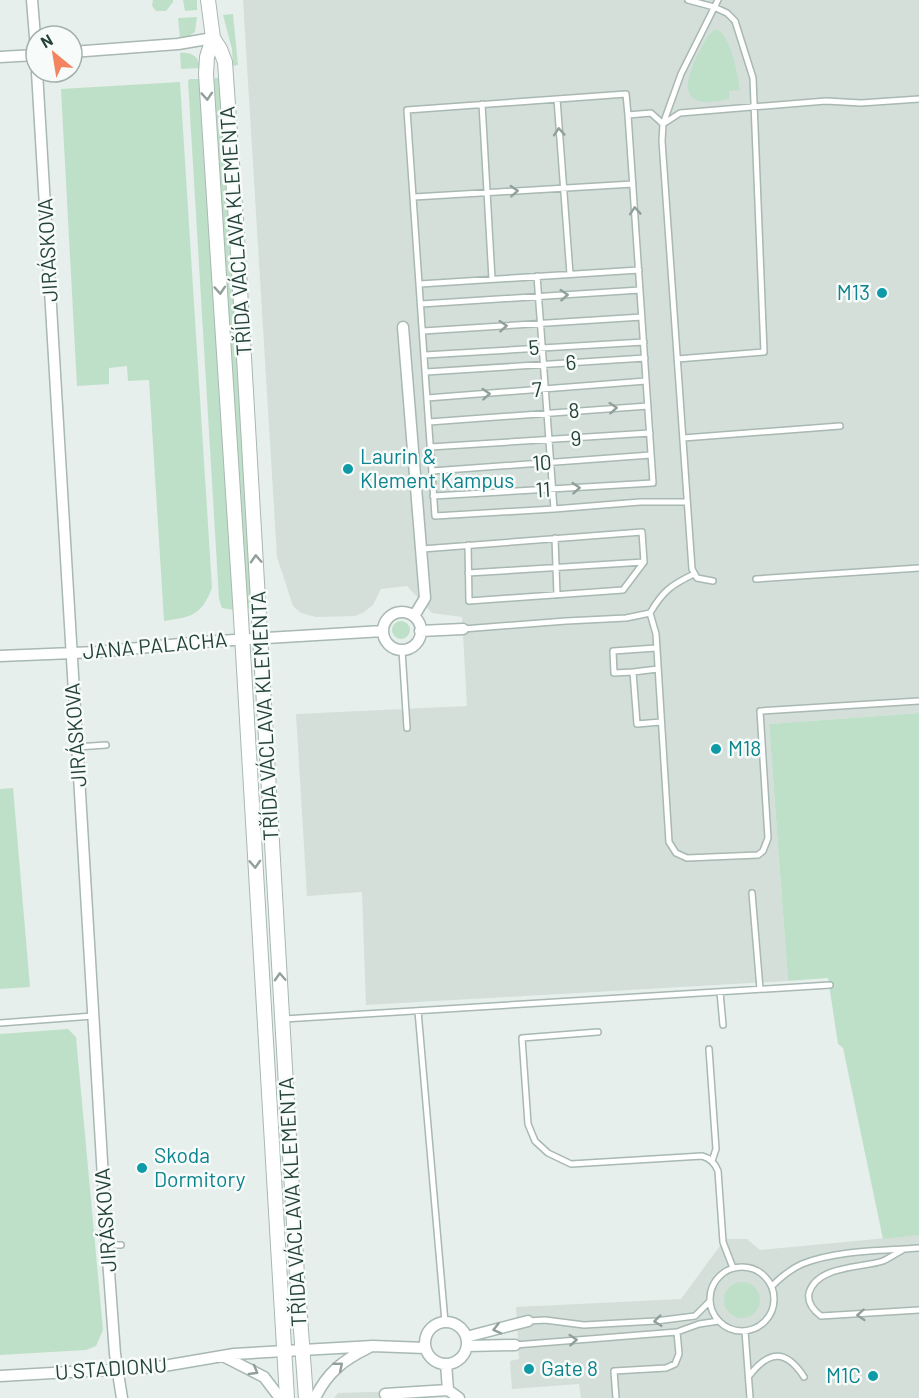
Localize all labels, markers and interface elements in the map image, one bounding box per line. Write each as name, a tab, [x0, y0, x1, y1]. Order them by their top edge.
north arrow	[24, 24, 84, 84]
text: N	[37, 30, 56, 51]
one-way arrow	[201, 91, 214, 100]
street label: TŘÍDA VÁCLAVA KLEMENTA	[213, 105, 256, 357]
one-way arrow	[553, 127, 566, 136]
one-way arrow	[510, 184, 519, 197]
street label: JIRÁSKOVA	[31, 197, 62, 303]
one-way arrow	[628, 207, 641, 216]
place label: M13	[837, 279, 870, 304]
one-way arrow	[213, 286, 226, 295]
marker: M13	[875, 286, 889, 300]
one-way arrow	[559, 289, 568, 302]
one-way arrow	[498, 320, 507, 333]
street label: 5	[528, 334, 540, 359]
street label: 6	[565, 349, 577, 374]
street label: 7	[531, 376, 543, 401]
one-way arrow	[481, 387, 490, 400]
street label: 8	[568, 397, 580, 422]
one-way arrow	[608, 402, 617, 415]
street label: 9	[570, 425, 582, 450]
place label: Laurin & Klement Kampus	[360, 443, 514, 492]
street label: 10	[531, 448, 552, 475]
marker: Laurin & Klement Kampus	[341, 462, 355, 476]
street label: 11	[535, 476, 551, 501]
one-way arrow	[571, 482, 580, 495]
one-way arrow	[250, 554, 263, 563]
street label: TŘÍDA VÁCLAVA KLEMENTA	[244, 590, 283, 842]
street label: JANA PALACHA	[81, 626, 229, 663]
street label: JIRÁSKOVA	[58, 682, 91, 788]
place label: M18	[728, 735, 761, 760]
marker: M18	[709, 742, 723, 756]
one-way arrow	[249, 860, 262, 869]
one-way arrow	[274, 973, 287, 982]
street label: TŘÍDA VÁCLAVA KLEMENTA	[272, 1076, 311, 1328]
place label: Skoda Dormitory	[154, 1142, 246, 1191]
marker: Skoda Dormitory	[135, 1161, 149, 1175]
street label: JIRÁSKOVA	[88, 1167, 121, 1273]
one-way arrow	[856, 1308, 865, 1321]
one-way arrow	[653, 1314, 662, 1326]
one-way arrow	[492, 1322, 502, 1335]
one-way arrow	[569, 1334, 578, 1347]
street label: U STADIONU	[54, 1351, 168, 1384]
place label: Gate 8	[541, 1355, 598, 1380]
marker: Gate 8	[522, 1362, 536, 1376]
place label: M1C	[826, 1362, 861, 1387]
one-way arrow	[332, 1363, 343, 1374]
one-way arrow	[248, 1364, 258, 1376]
marker: M1C	[866, 1369, 880, 1383]

